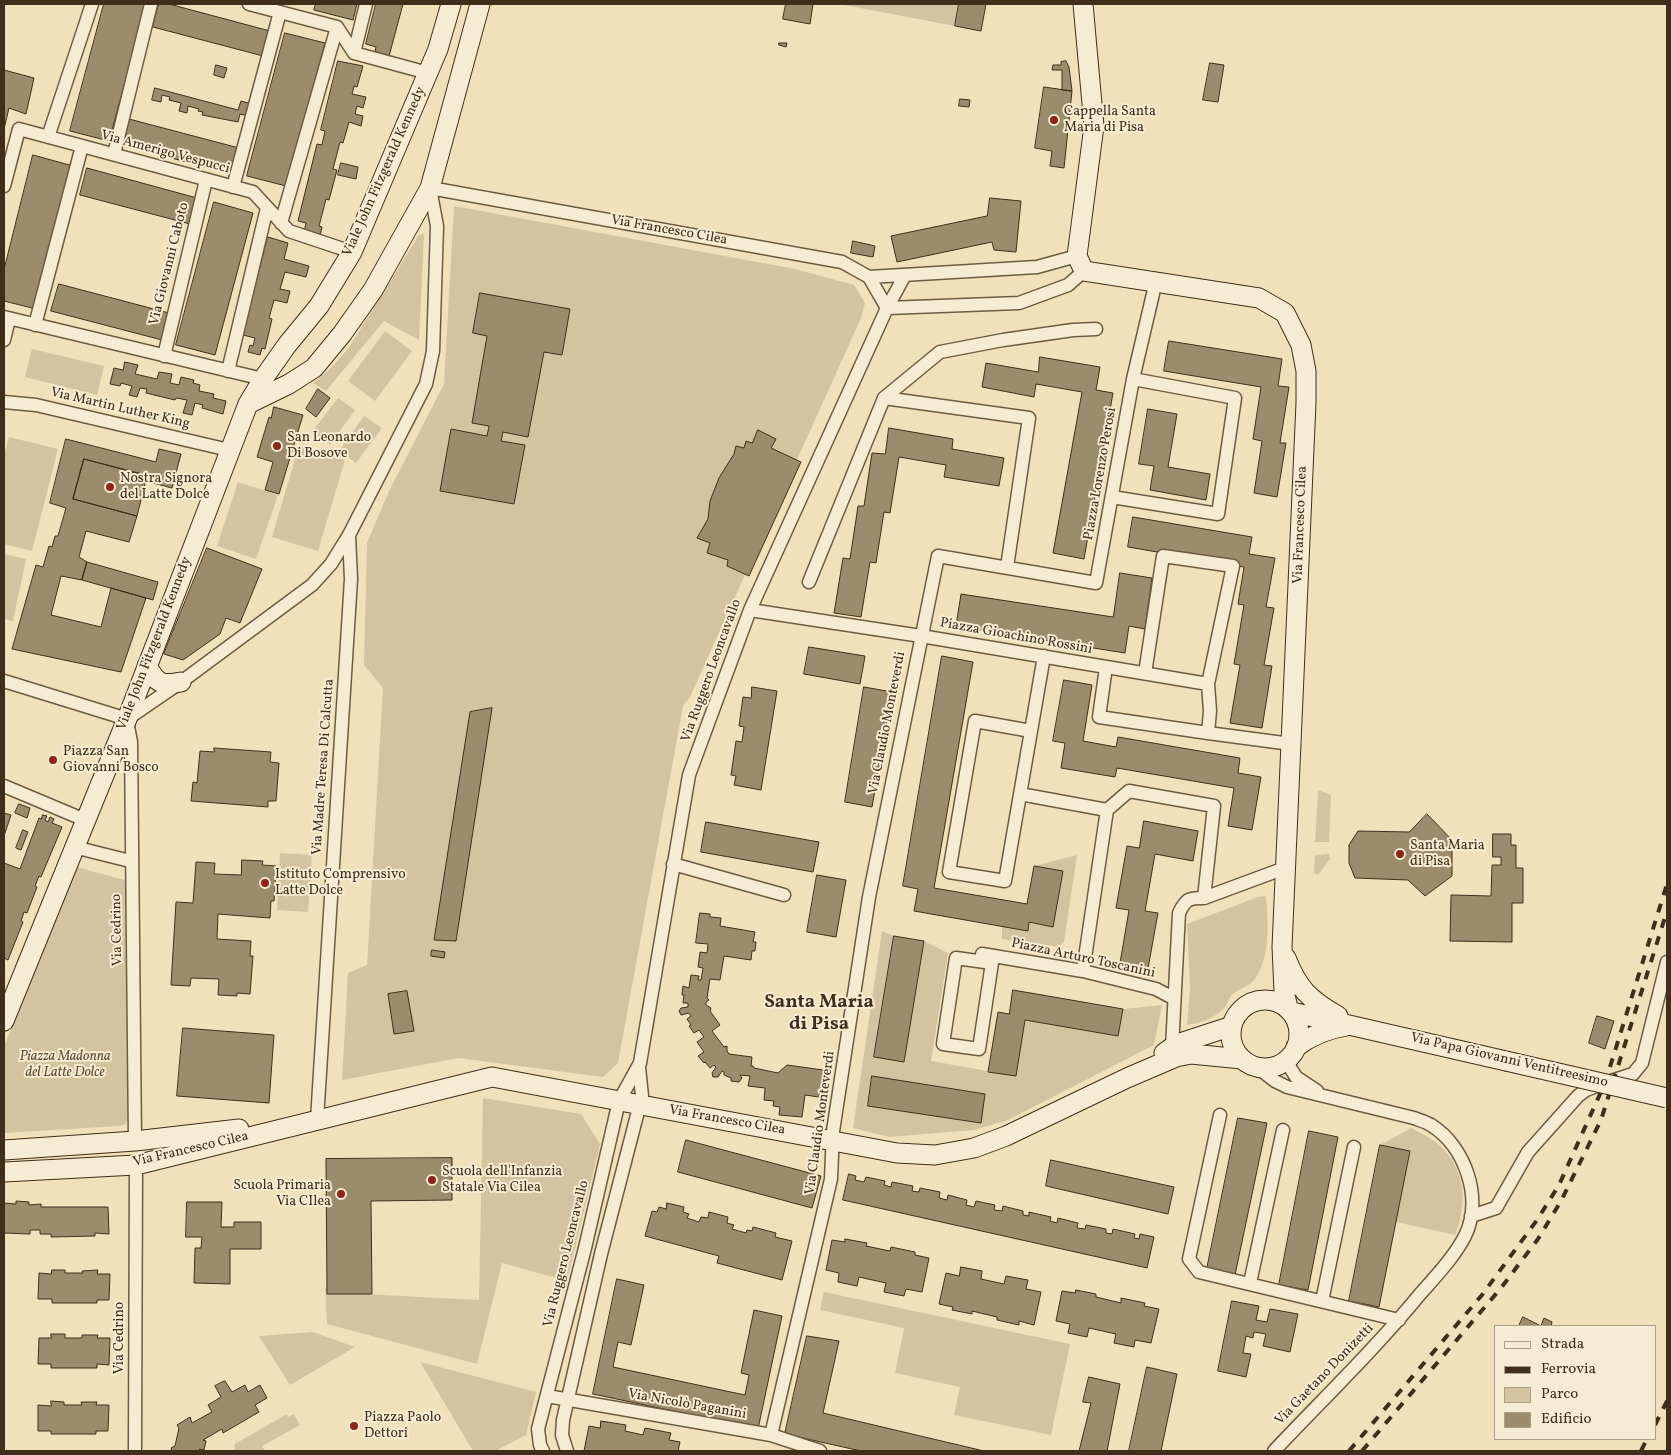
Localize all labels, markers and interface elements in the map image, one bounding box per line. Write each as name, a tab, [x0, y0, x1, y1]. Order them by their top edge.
street label: Viale John Fitzgerald Kennedy	[340, 84, 430, 260]
place label: Cappella Santa Maria di Pisa	[1064, 104, 1156, 136]
marker: Cappella Santa Maria di Pisa	[1048, 114, 1060, 126]
street label: Via Amerigo Vespucci	[99, 128, 231, 178]
street label: Via Giovanni Caboto	[147, 201, 193, 327]
street label: Via Francesco Cilea	[609, 212, 729, 250]
street label: Via Martin Luther King	[49, 385, 191, 433]
street label: Piazza Lorenzo Perosi	[1081, 406, 1121, 542]
place label: San Leonardo Di Bosove	[287, 430, 371, 462]
marker: San Leonardo Di Bosove	[271, 440, 283, 452]
street label: Via Francesco Cilea	[1291, 466, 1311, 584]
place label: Nostra Signora del Latte Dolce	[120, 471, 212, 504]
marker: Nostra Signora del Latte Dolce	[104, 481, 116, 493]
street label: Viale John Fitzgerald Kennedy	[114, 555, 196, 733]
street label: Via Ruggero Leoncavallo	[678, 597, 746, 745]
street label: Piazza Gioachino Rossini	[938, 615, 1094, 659]
street label: Via Claudio Monteverdi	[866, 650, 910, 796]
street label: Via Madre Teresa Di Calcutta	[309, 678, 339, 856]
place label: Piazza San Giovanni Bosco	[63, 744, 159, 776]
marker: Piazza San Giovanni Bosco	[47, 754, 59, 766]
place label: Santa Maria di Pisa	[1410, 838, 1485, 870]
marker: Santa Maria di Pisa	[1394, 848, 1406, 860]
place label: Istituto Comprensivo Latte Dolce	[275, 867, 406, 900]
marker: Istituto Comprensivo Latte Dolce	[259, 877, 271, 889]
street label: Via Cedrino	[109, 894, 127, 966]
street label: Piazza Arturo Toscanini	[1009, 936, 1157, 982]
district label: Santa Maria di Pisa	[764, 993, 874, 1037]
street label: Via Papa Giovanni Ventitreesimo	[1409, 1030, 1609, 1092]
park label: Piazza Madonna del Latte Dolce	[19, 1049, 111, 1082]
street label: Via Claudio Monteverdi	[803, 1050, 839, 1196]
street label: Via Francesco Cilea	[667, 1102, 787, 1140]
street label: Via Francesco Cilea	[132, 1129, 250, 1171]
place label: Scuola dell'Infanzia Statale Via Cilea	[442, 1164, 562, 1196]
marker: Scuola dell'Infanzia Statale Via Cilea	[426, 1174, 438, 1186]
place label: Scuola Primaria Via CIlea	[233, 1178, 331, 1210]
street label: Via Ruggero Leoncavallo	[541, 1179, 593, 1329]
marker: Scuola Primaria Via CIlea	[335, 1188, 347, 1200]
street label: Via Cedrino	[112, 1302, 128, 1374]
street label: Via Gaetano Donizetti	[1272, 1321, 1378, 1429]
legend	[1494, 1325, 1656, 1440]
text: Strada	[1541, 1334, 1584, 1355]
text: Ferrovia	[1541, 1359, 1596, 1380]
text: Parco	[1541, 1384, 1578, 1405]
street label: Via Nicolò Paganini	[627, 1386, 747, 1424]
text: Edificio	[1541, 1409, 1592, 1430]
place label: Piazza Paolo Dettori	[364, 1410, 441, 1442]
marker: Piazza Paolo Dettori	[348, 1420, 360, 1432]

